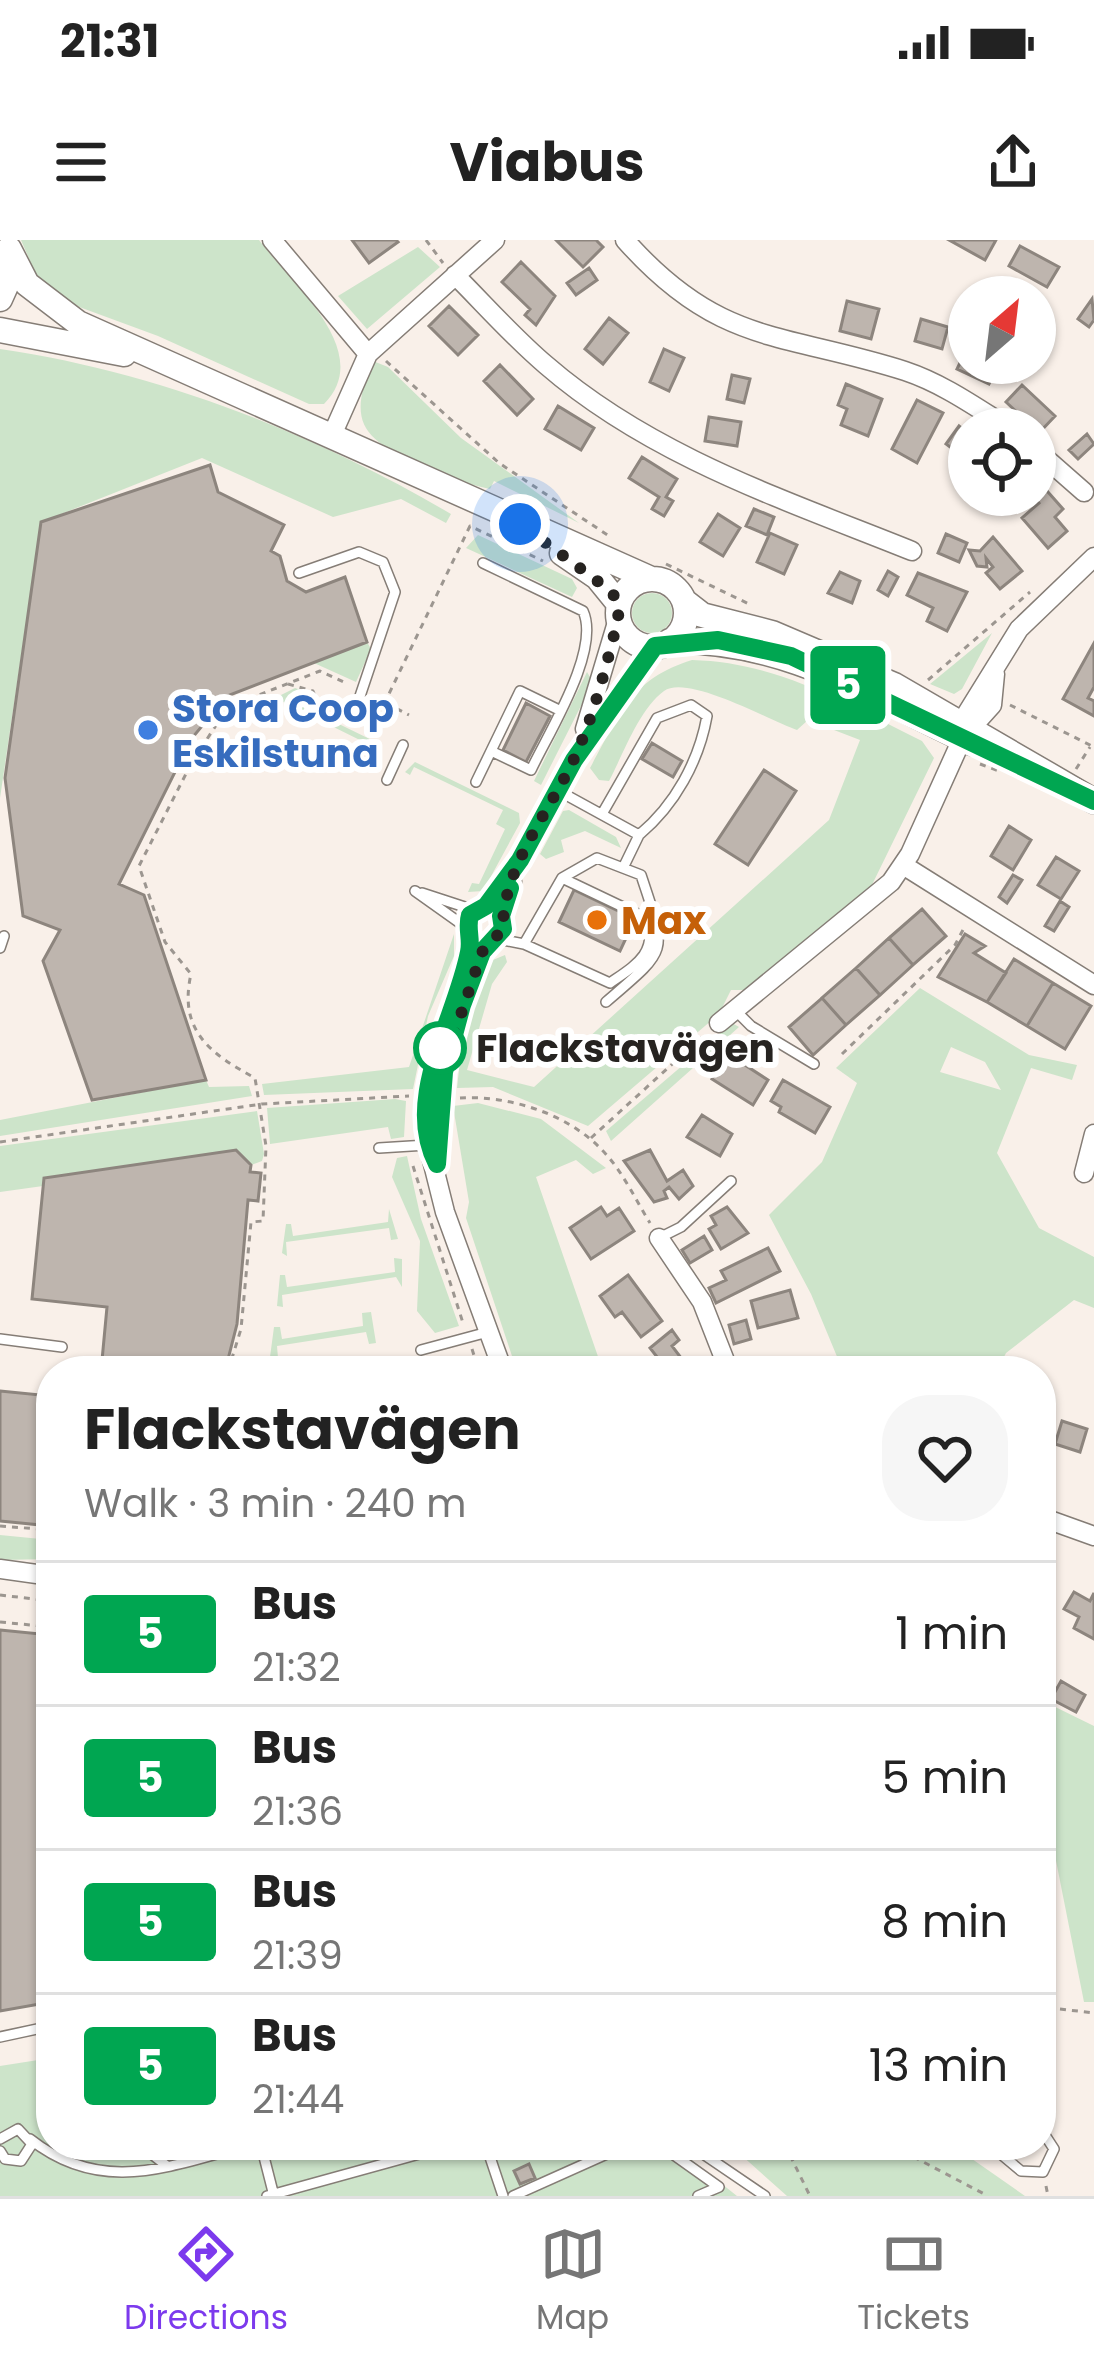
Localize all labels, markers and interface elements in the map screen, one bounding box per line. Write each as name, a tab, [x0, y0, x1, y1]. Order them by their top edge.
text: 21:31	[60, 10, 160, 73]
text: Viabus	[449, 124, 645, 200]
icon: menu	[48, 129, 114, 195]
icon: share	[980, 129, 1046, 195]
north arrow	[948, 276, 1056, 384]
map controls	[948, 276, 1056, 516]
button: locate	[948, 408, 1056, 516]
your location	[490, 494, 550, 554]
line badge: 5	[809, 646, 887, 724]
text: 5	[834, 655, 862, 714]
place label: Stora Coop Eskilstuna	[172, 681, 394, 781]
marker: Stora Coop Eskilstuna	[135, 717, 161, 743]
place label: Max	[621, 893, 706, 948]
marker: Max	[584, 907, 610, 933]
place label: Flackstavägen	[476, 1021, 775, 1076]
marker: Flackstavägen	[415, 1023, 465, 1073]
text: Flackstavägen	[84, 1389, 521, 1469]
button: heart	[882, 1395, 1008, 1521]
text: Walk · 3 min · 240 m	[84, 1476, 466, 1531]
text: Bus	[252, 1572, 337, 1635]
text: 1 min	[895, 1602, 1008, 1665]
text: 5	[136, 1604, 164, 1663]
text: 21:32	[252, 1640, 341, 1695]
text: Bus	[252, 1716, 337, 1779]
text: 5 min	[882, 1746, 1008, 1809]
text: 5	[136, 1748, 164, 1807]
text: 21:36	[252, 1784, 343, 1839]
text: Bus	[252, 1860, 337, 1923]
text: 8 min	[881, 1890, 1008, 1953]
text: 5	[136, 1892, 164, 1951]
text: 21:39	[252, 1928, 343, 1983]
text: Bus	[252, 2004, 337, 2067]
text: 13 min	[869, 2034, 1008, 2097]
text: 5	[136, 2036, 164, 2095]
text: 21:44	[252, 2072, 344, 2127]
tab: Directions	[124, 2221, 288, 2343]
tab: Map	[536, 2221, 609, 2343]
tab: Tickets	[857, 2221, 970, 2343]

